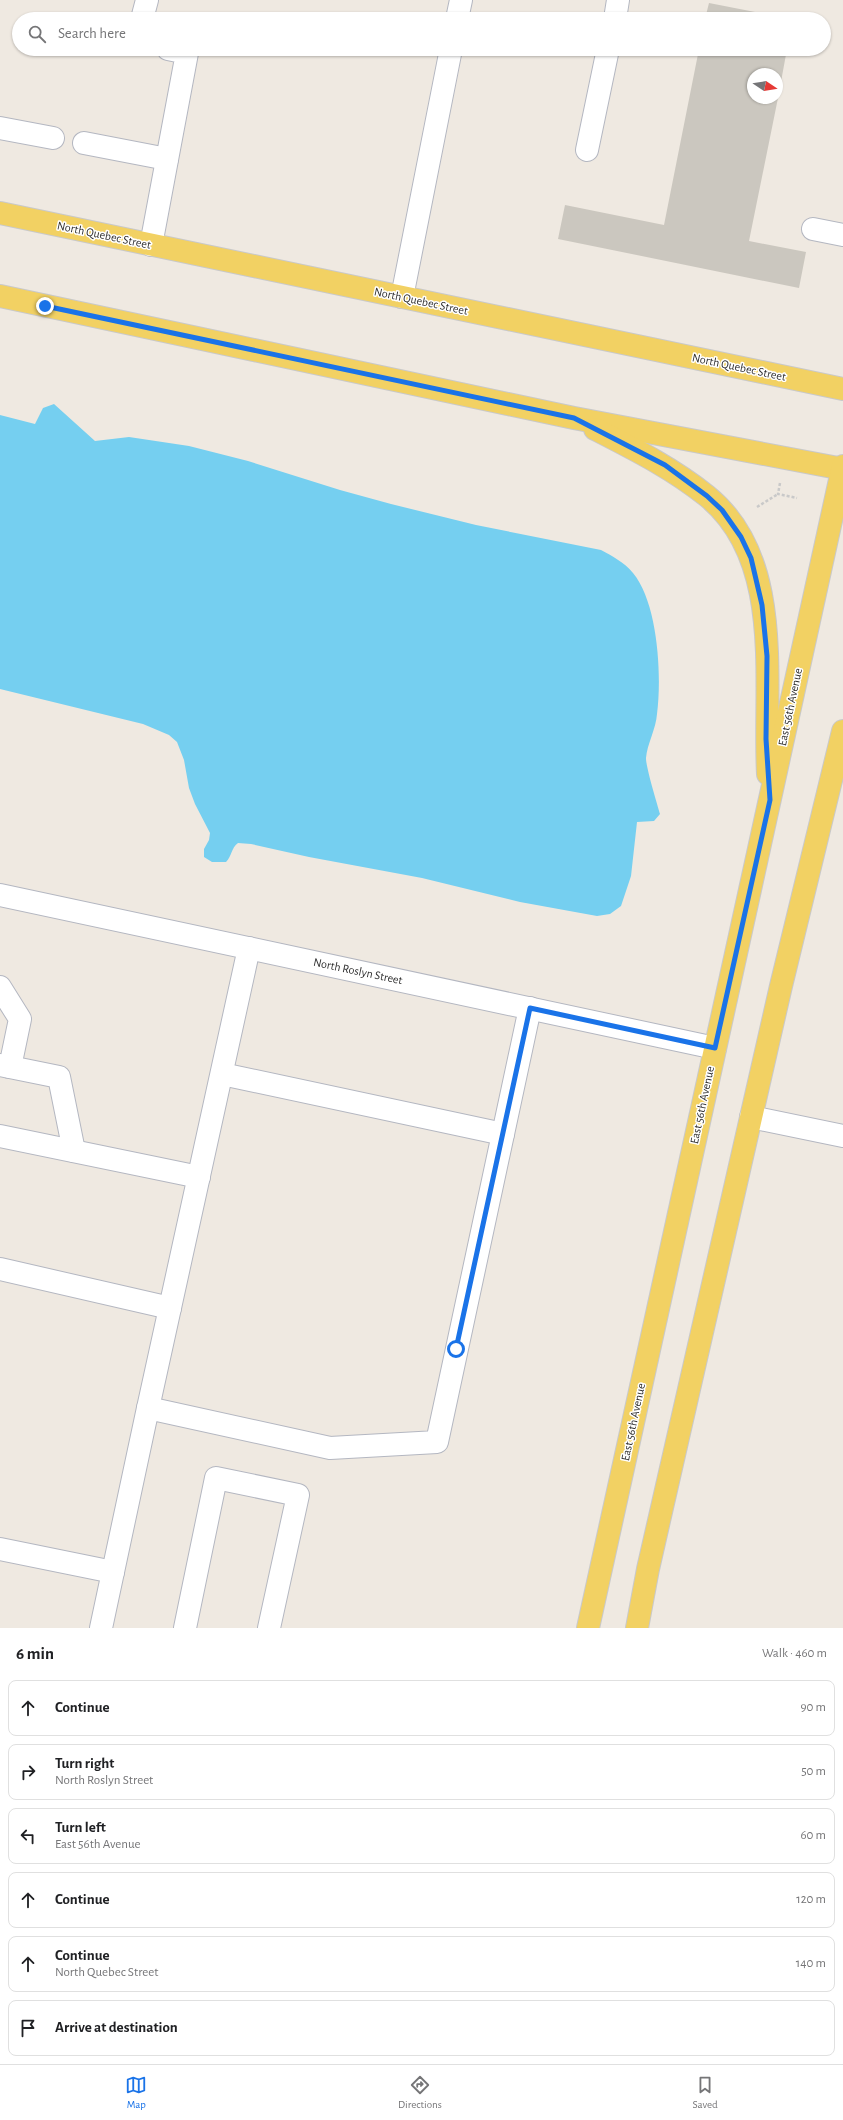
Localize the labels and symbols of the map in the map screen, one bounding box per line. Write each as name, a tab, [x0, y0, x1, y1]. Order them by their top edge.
north arrow	[747, 68, 783, 104]
street label: North Quebec Street	[56, 219, 152, 252]
street label: North Quebec Street	[373, 285, 469, 318]
route end	[36, 297, 54, 315]
street label: North Quebec Street	[691, 351, 787, 384]
street label: East 56th Avenue	[776, 667, 804, 747]
street label: North Roslyn Street	[312, 956, 404, 987]
street label: East 56th Avenue	[688, 1065, 716, 1145]
route start	[447, 1340, 465, 1358]
street label: East 56th Avenue	[619, 1382, 647, 1462]

